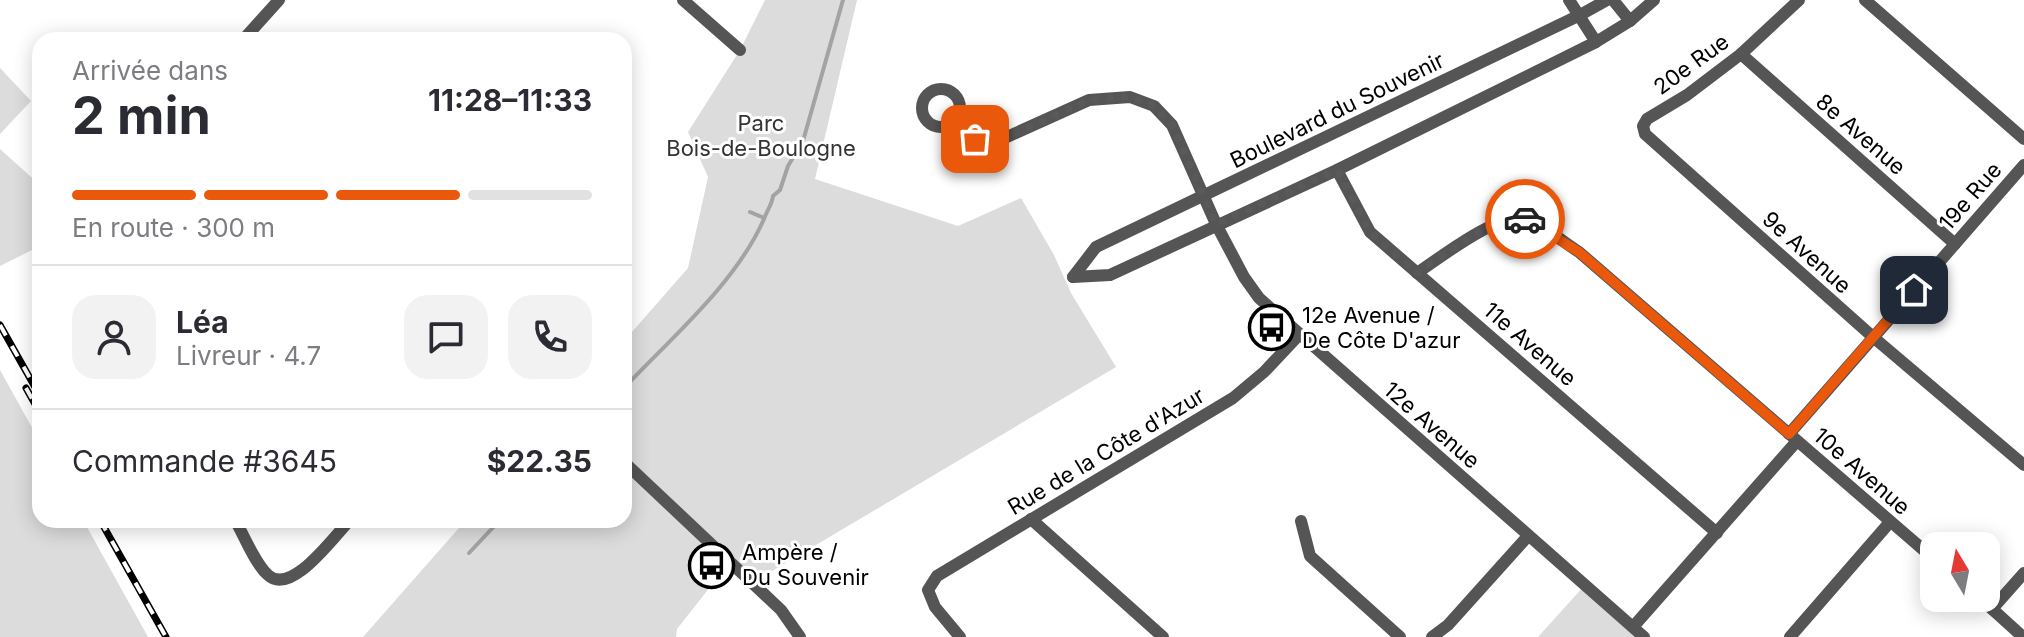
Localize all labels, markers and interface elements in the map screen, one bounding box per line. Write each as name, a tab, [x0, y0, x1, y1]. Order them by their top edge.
street label: 20e Rue	[1648, 28, 1734, 100]
street label: Boulevard du Souvenir	[1226, 47, 1448, 173]
text: Arrivée dans	[72, 55, 228, 86]
text: 11:28–11:33	[428, 82, 592, 118]
text: 2 min	[72, 84, 211, 147]
street label: 8e Avenue	[1811, 88, 1911, 180]
pin	[941, 105, 1009, 173]
park label: Parc Bois-de-Boulogne	[666, 110, 856, 161]
icon: bag	[953, 117, 997, 161]
street label: 19e Rue	[1933, 157, 2007, 235]
courier	[1485, 179, 1565, 259]
icon: car	[1503, 197, 1547, 241]
street label: 9e Avenue	[1757, 206, 1857, 298]
text: En route · 300 m	[72, 212, 275, 243]
pin	[1880, 256, 1948, 324]
icon: home	[1892, 268, 1936, 312]
button: person	[72, 295, 156, 379]
button: chat	[404, 295, 488, 379]
button: phone	[508, 295, 592, 379]
street label: 11e Avenue	[1478, 297, 1582, 391]
place label: 12e Avenue / De Côte D'azur	[1302, 302, 1460, 353]
text: Léa	[176, 304, 229, 340]
bus stop icon: 12e Avenue / De Côte D'azur	[1247, 304, 1295, 352]
text: Livreur · 4.7	[176, 340, 321, 371]
street label: 12e Avenue	[1379, 376, 1485, 474]
street label: Rue de la Côte d'Azur	[1003, 382, 1209, 520]
street label: 10e Avenue	[1809, 422, 1915, 520]
text: Commande #3645	[72, 443, 337, 479]
text: $22.35	[487, 443, 592, 479]
north arrow	[1920, 532, 2000, 612]
map controls	[1920, 532, 2000, 612]
place label: Ampère / Du Souvenir	[742, 539, 869, 590]
bus stop icon: Ampère / Du Souvenir	[687, 541, 735, 589]

